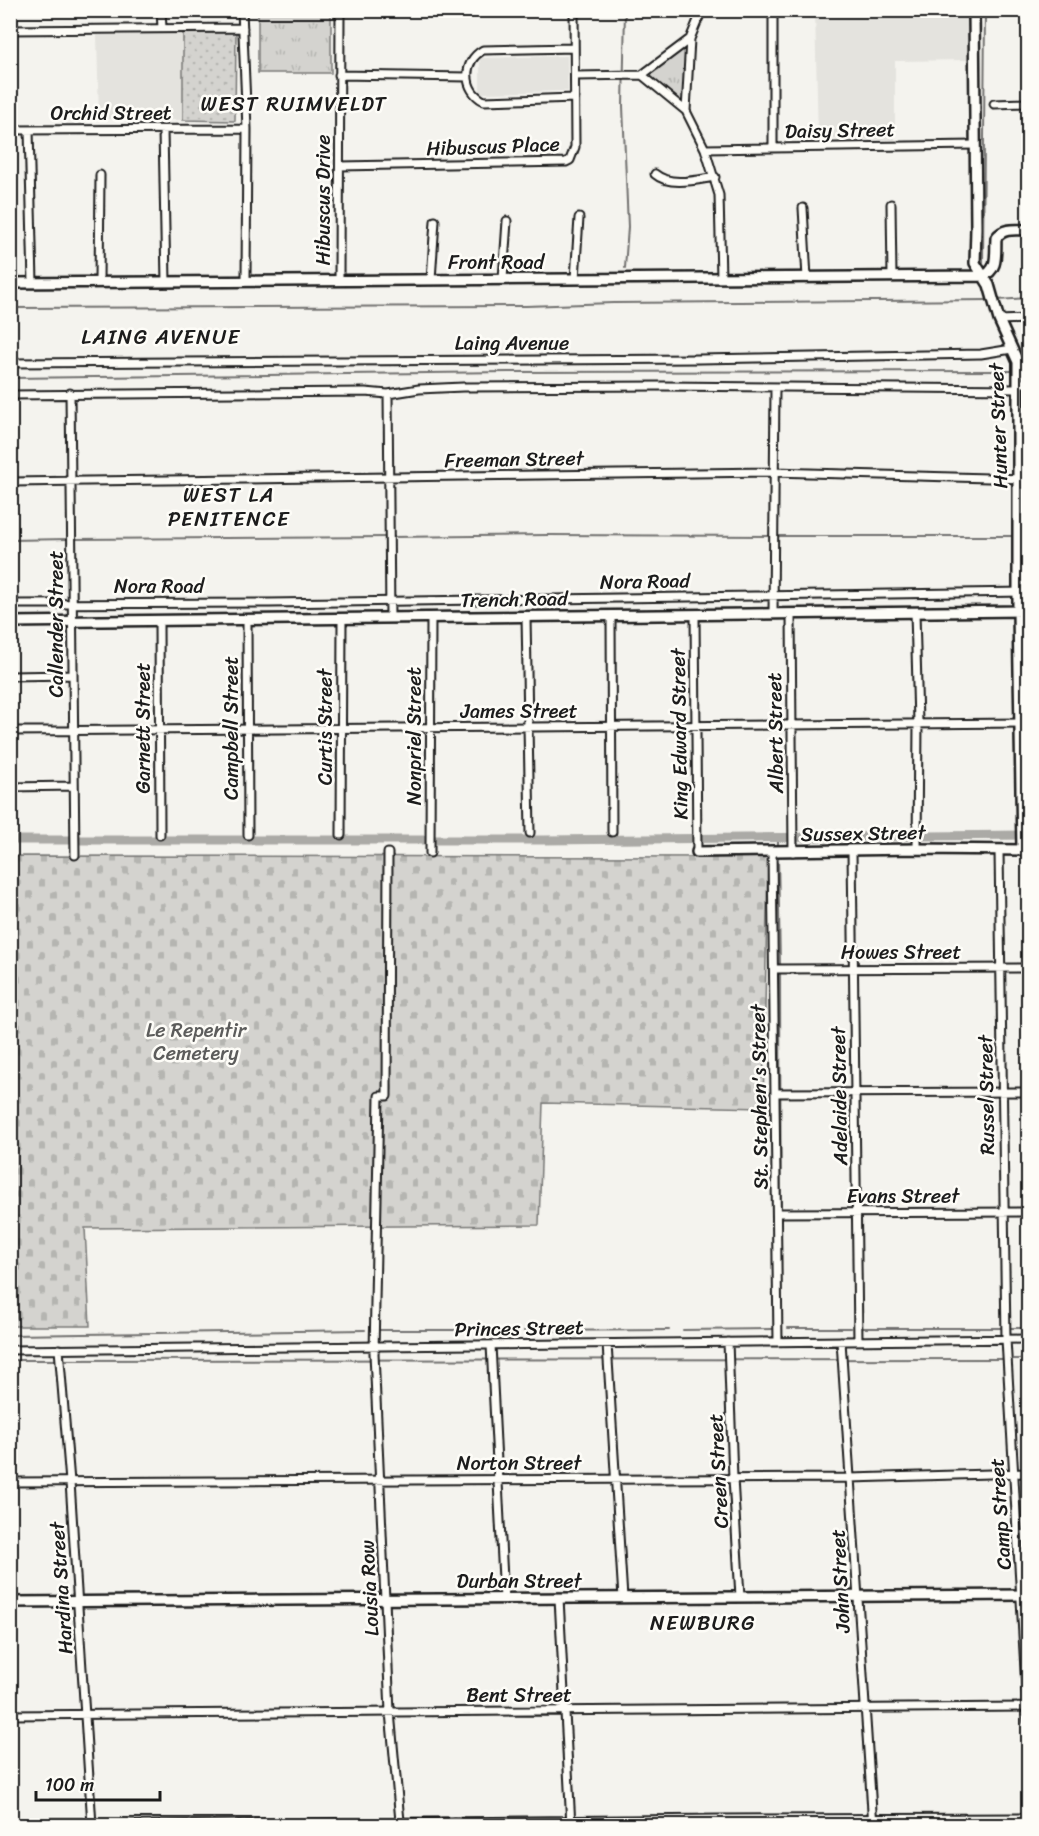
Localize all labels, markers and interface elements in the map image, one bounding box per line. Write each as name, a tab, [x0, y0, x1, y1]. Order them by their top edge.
district label: WEST RUIMVELDT	[201, 85, 387, 123]
street label: Orchid Street	[50, 96, 172, 131]
street label: Daisy Street	[785, 112, 896, 149]
street label: Hibuscus Place	[426, 127, 561, 166]
street label: Hibuscus Drive	[306, 135, 341, 265]
street label: Front Road	[448, 245, 546, 280]
district label: LAING AVENUE	[81, 318, 241, 356]
street label: Laing Avenue	[455, 326, 569, 361]
street label: Hunter Street	[979, 362, 1018, 489]
street label: Freeman Street	[444, 441, 585, 478]
district label: WEST LA PENITENCE	[168, 476, 290, 538]
street label: Callender Street	[39, 550, 74, 697]
street label: Nora Road	[600, 563, 692, 600]
street label: Nora Road	[114, 569, 205, 604]
street label: Trench Road	[460, 581, 569, 618]
street label: King Edward Street	[660, 647, 698, 820]
street label: Campbell Street	[214, 656, 249, 800]
street label: Garnett Street	[126, 662, 161, 793]
street label: Nonpriel Street	[397, 667, 432, 805]
street label: Curtis Street	[308, 668, 343, 785]
street label: Albert Street	[757, 672, 794, 795]
street label: James Street	[460, 694, 578, 729]
street label: Sussex Street	[800, 815, 927, 852]
street label: Howes Street	[841, 935, 961, 970]
street label: St. Stephen's Street	[740, 1003, 779, 1190]
park label: Le Repentir Cemetery	[146, 1013, 248, 1071]
street label: Adelaide Street	[821, 1025, 858, 1167]
street label: Russel Street	[968, 1034, 1005, 1155]
street label: Evans Street	[847, 1179, 960, 1214]
street label: Princes Street	[454, 1310, 584, 1347]
street label: Creen Street	[698, 1413, 739, 1529]
street label: Norton Street	[457, 1446, 582, 1481]
street label: Camp Street	[979, 1457, 1022, 1571]
street label: Hardina Street	[39, 1520, 84, 1655]
street label: John Street	[820, 1528, 861, 1635]
street label: Lousia Row	[349, 1539, 389, 1637]
street label: Durban Street	[456, 1564, 583, 1599]
district label: NEWBURG	[650, 1604, 756, 1642]
street label: Bent Street	[466, 1678, 572, 1713]
scale bar	[36, 1764, 160, 1802]
text: 100 m	[45, 1769, 94, 1801]

